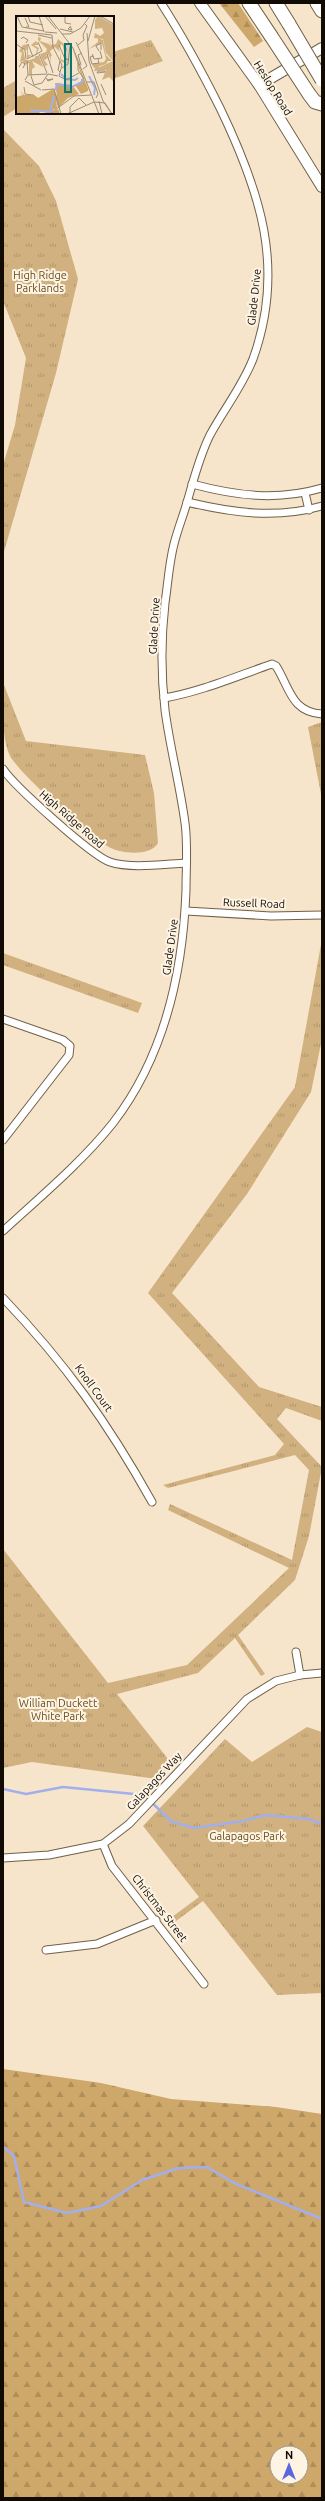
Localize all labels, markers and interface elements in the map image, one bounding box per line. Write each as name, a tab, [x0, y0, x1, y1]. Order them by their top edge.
inset map	[16, 16, 114, 114]
street label: Heslop Road	[251, 58, 295, 118]
street label: Glade Drive	[245, 268, 263, 326]
park label: High Ridge Parklands	[13, 269, 67, 294]
street label: Glade Drive	[147, 597, 161, 655]
street label: High Ridge Road	[37, 788, 107, 850]
street label: Russell Road	[223, 896, 285, 910]
street label: Glade Drive	[160, 918, 180, 976]
street label: Knoll Court	[73, 1362, 116, 1415]
park label: William Duckett White Park	[19, 1697, 98, 1722]
street label: Galapagos Way	[124, 1749, 184, 1812]
park label: Galapagos Park	[209, 1830, 285, 1842]
street label: Christmas Street	[130, 1872, 190, 1945]
north arrow	[269, 2445, 309, 2485]
text: N	[285, 2449, 293, 2461]

